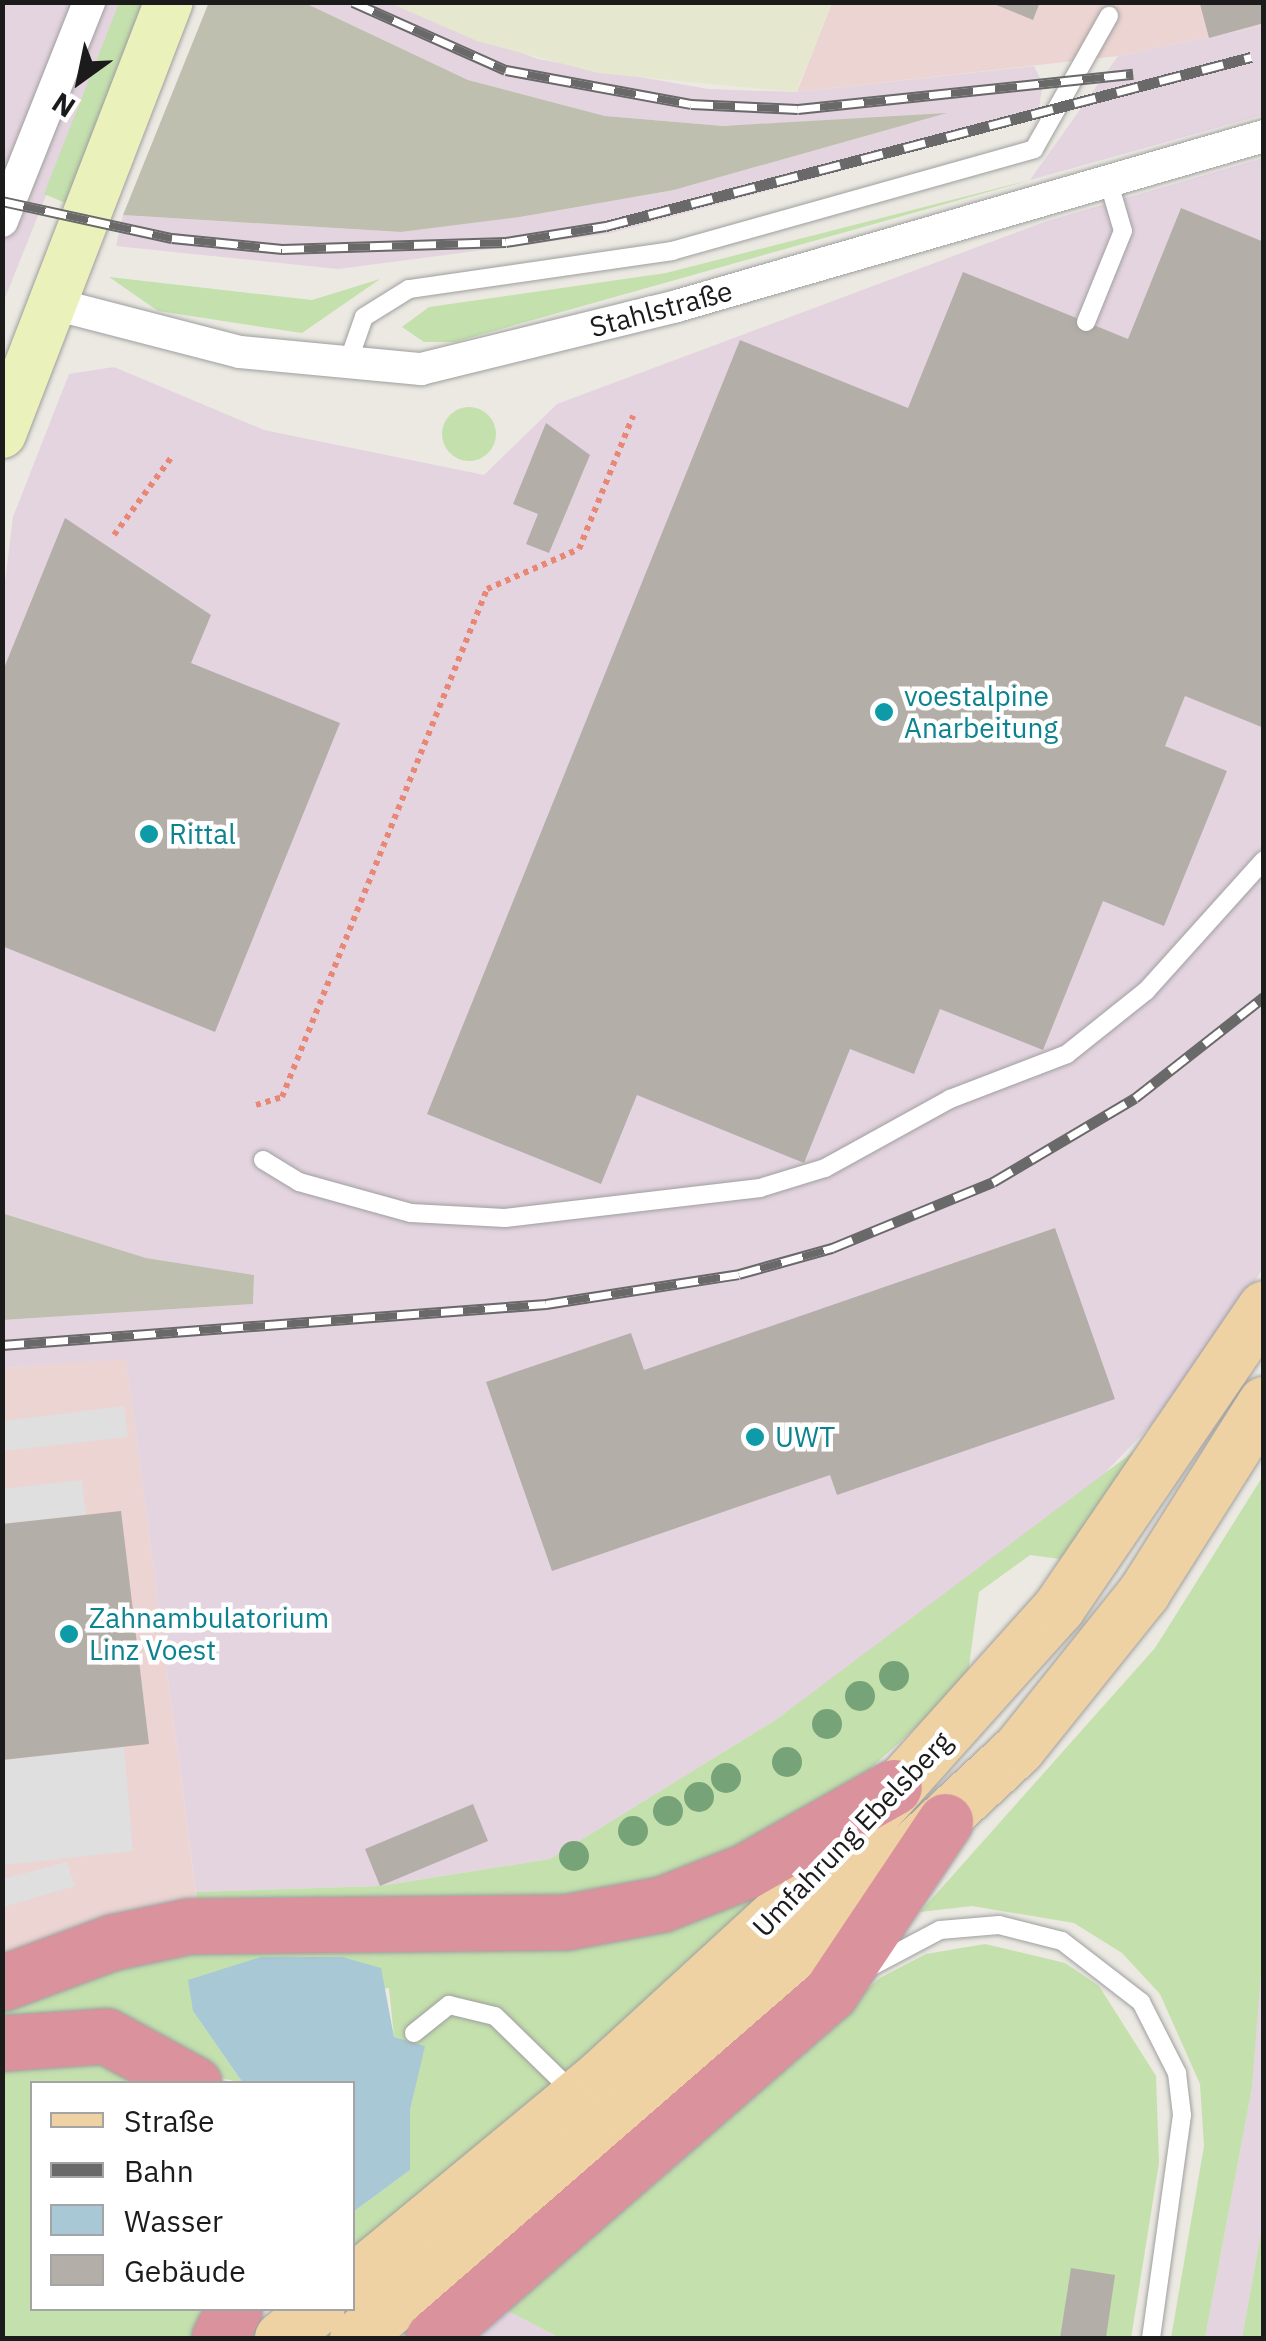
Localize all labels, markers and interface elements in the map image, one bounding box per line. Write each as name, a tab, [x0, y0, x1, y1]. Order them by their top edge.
north arrow	[30, 30, 130, 130]
text: N	[45, 85, 82, 127]
street label: Stahlstraße	[586, 274, 736, 344]
place label: voestalpine Anarbeitung	[904, 679, 1058, 745]
marker: voestalpine Anarbeitung	[873, 701, 895, 723]
place label: Rittal	[169, 817, 236, 851]
marker: Rittal	[138, 823, 160, 845]
place label: UWT	[775, 1420, 835, 1454]
marker: UWT	[744, 1426, 766, 1448]
place label: Zahnambulatorium Linz Voest	[89, 1601, 329, 1667]
marker: Zahnambulatorium Linz Voest	[58, 1623, 80, 1645]
street label: Umfahrung Ebelsberg	[745, 1724, 959, 1944]
legend	[30, 2081, 355, 2311]
text: Straße	[124, 2101, 215, 2140]
text: Bahn	[124, 2151, 194, 2190]
text: Wasser	[124, 2201, 223, 2240]
text: Gebäude	[124, 2251, 246, 2290]

